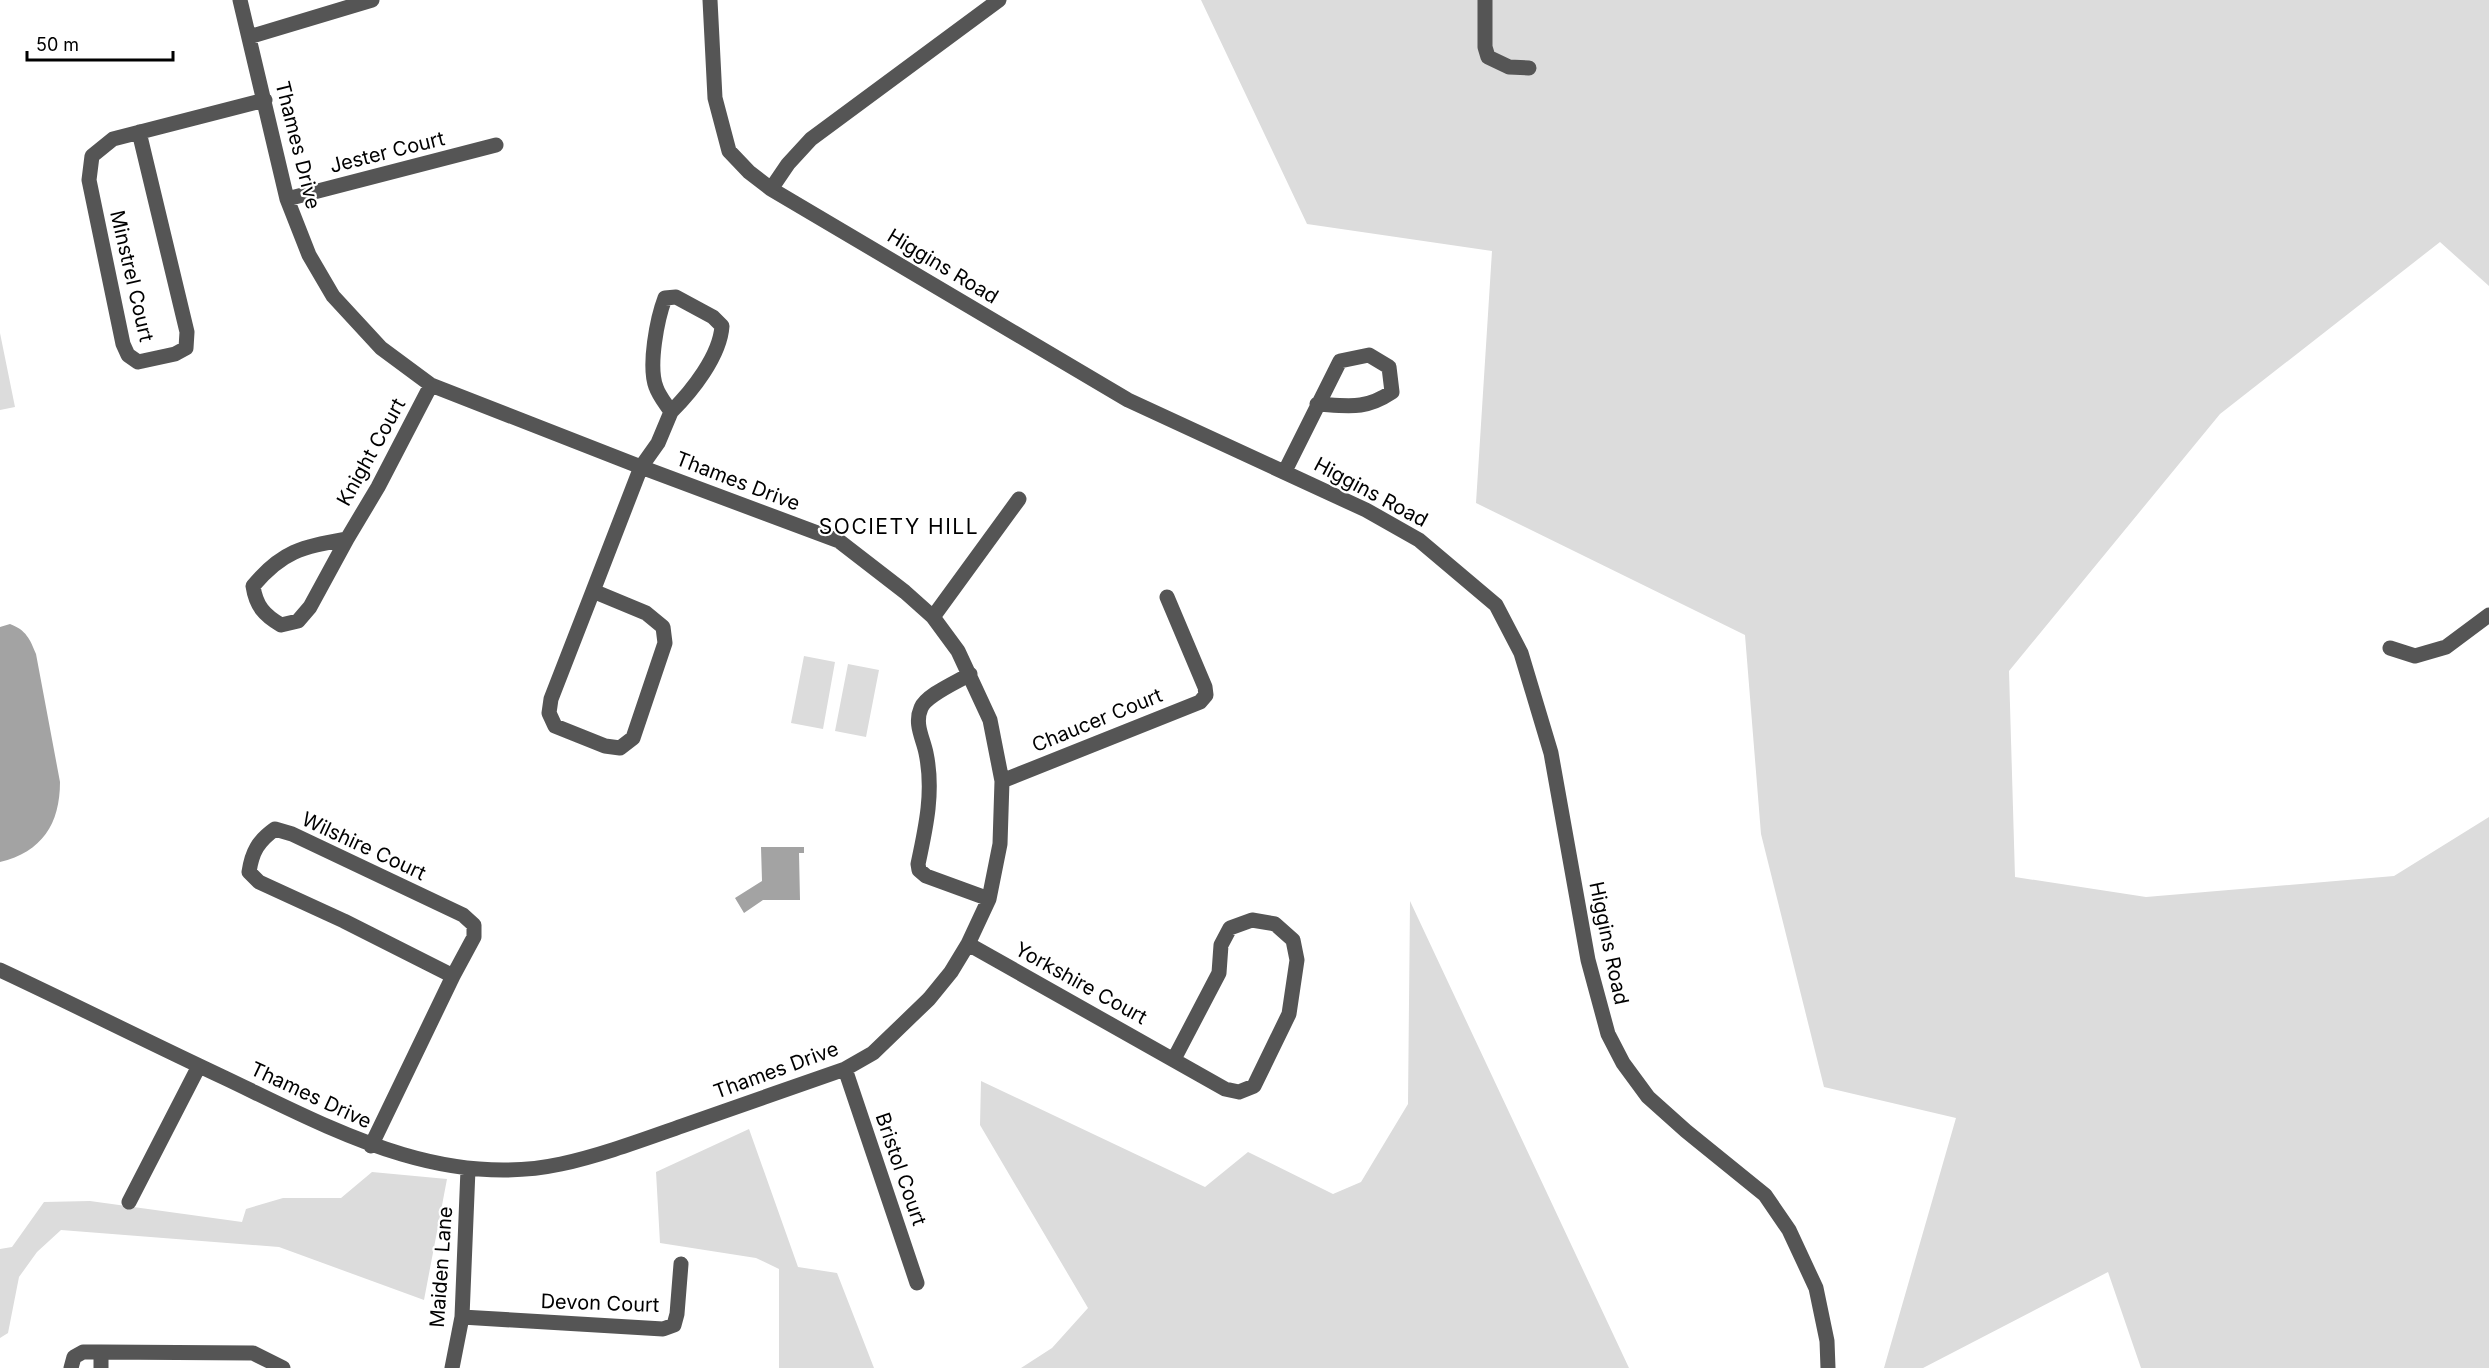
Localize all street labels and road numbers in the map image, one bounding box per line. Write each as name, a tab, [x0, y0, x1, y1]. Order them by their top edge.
street label: Thames Drive	[271, 79, 325, 211]
street label: Jester Court	[327, 126, 447, 178]
street label: Minstrel Court	[105, 208, 159, 344]
street label: Higgins Road	[883, 223, 1003, 309]
street label: Knight Court	[332, 394, 411, 510]
street label: Thames Drive	[673, 446, 803, 516]
street label: Higgins Road	[1310, 452, 1432, 532]
street label: Chaucer Court	[1028, 683, 1166, 757]
street label: Wilshire Court	[298, 807, 430, 885]
street label: Higgins Road	[1584, 879, 1634, 1007]
street label: Yorkshire Court	[1011, 937, 1152, 1029]
street label: Thames Drive	[710, 1036, 842, 1104]
street label: Thames Drive	[247, 1056, 375, 1134]
street label: Bristol Court	[870, 1109, 932, 1229]
street label: Maiden Lane	[425, 1206, 457, 1328]
street label: Devon Court	[540, 1289, 660, 1317]

